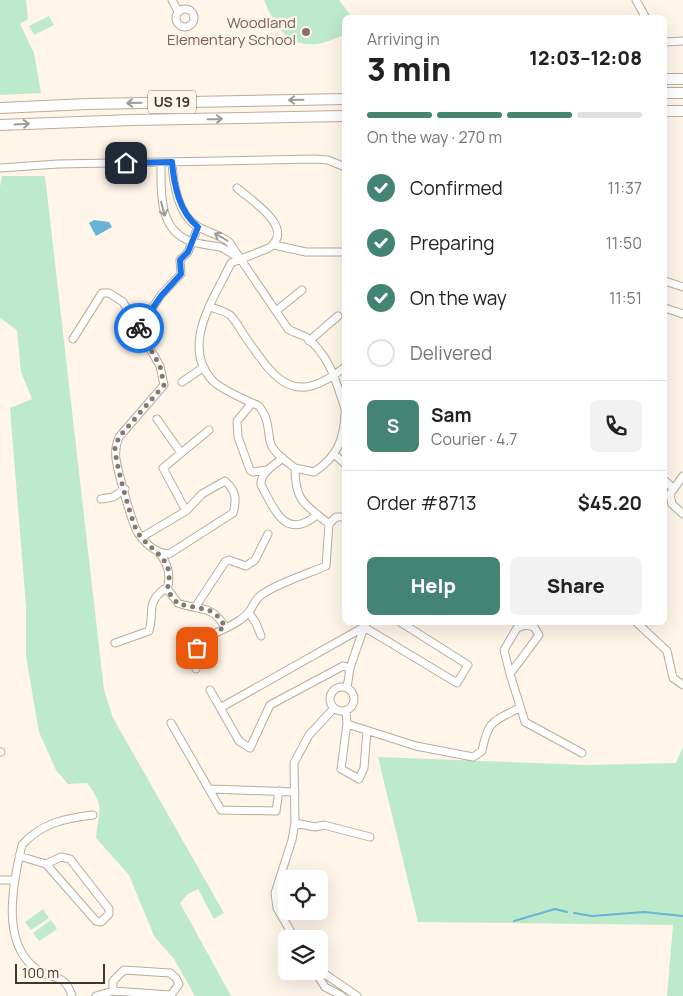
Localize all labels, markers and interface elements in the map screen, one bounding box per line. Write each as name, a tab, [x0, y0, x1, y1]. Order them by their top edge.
place label: Woodland Elementary School	[167, 12, 296, 50]
marker: Woodland Elementary School	[300, 26, 312, 38]
text: Arriving in	[367, 28, 440, 50]
text: 12:03–12:08	[529, 45, 642, 71]
text: 3 min	[367, 47, 451, 91]
road number: US 19	[148, 90, 196, 114]
one-way arrow	[289, 95, 305, 104]
one-way arrow	[126, 98, 142, 107]
one-way arrow	[206, 114, 222, 124]
one-way arrow	[13, 120, 29, 129]
text: On the way · 270 m	[367, 126, 502, 148]
pin	[105, 142, 147, 184]
icon: home	[112, 149, 140, 177]
icon: check	[367, 174, 395, 202]
text: Confirmed	[410, 175, 503, 201]
text: 11:37	[608, 177, 642, 199]
one-way arrow	[159, 200, 168, 216]
icon: check	[367, 229, 395, 257]
text: Preparing	[410, 230, 495, 256]
one-way arrow	[214, 232, 229, 242]
text: 11:50	[606, 232, 642, 254]
icon: check	[367, 284, 395, 312]
text: On the way	[410, 285, 507, 311]
text: 11:51	[609, 287, 642, 309]
courier	[114, 303, 164, 353]
icon: bike	[125, 314, 153, 342]
text: Delivered	[410, 340, 492, 366]
button: phone	[590, 400, 642, 452]
text: Sam	[431, 402, 472, 428]
text: S	[387, 413, 399, 439]
text: Courier · 4.7	[431, 428, 517, 450]
text: Order #8713	[367, 490, 476, 516]
text: $45.20	[578, 490, 642, 516]
button: Help	[367, 557, 500, 615]
button: Share	[510, 557, 642, 615]
pin	[176, 627, 218, 669]
icon: bag	[183, 634, 211, 662]
map controls	[278, 870, 328, 980]
button: locate	[278, 870, 328, 920]
button: layers	[278, 930, 328, 980]
scale bar	[15, 961, 105, 984]
text: 100 m	[22, 963, 59, 982]

